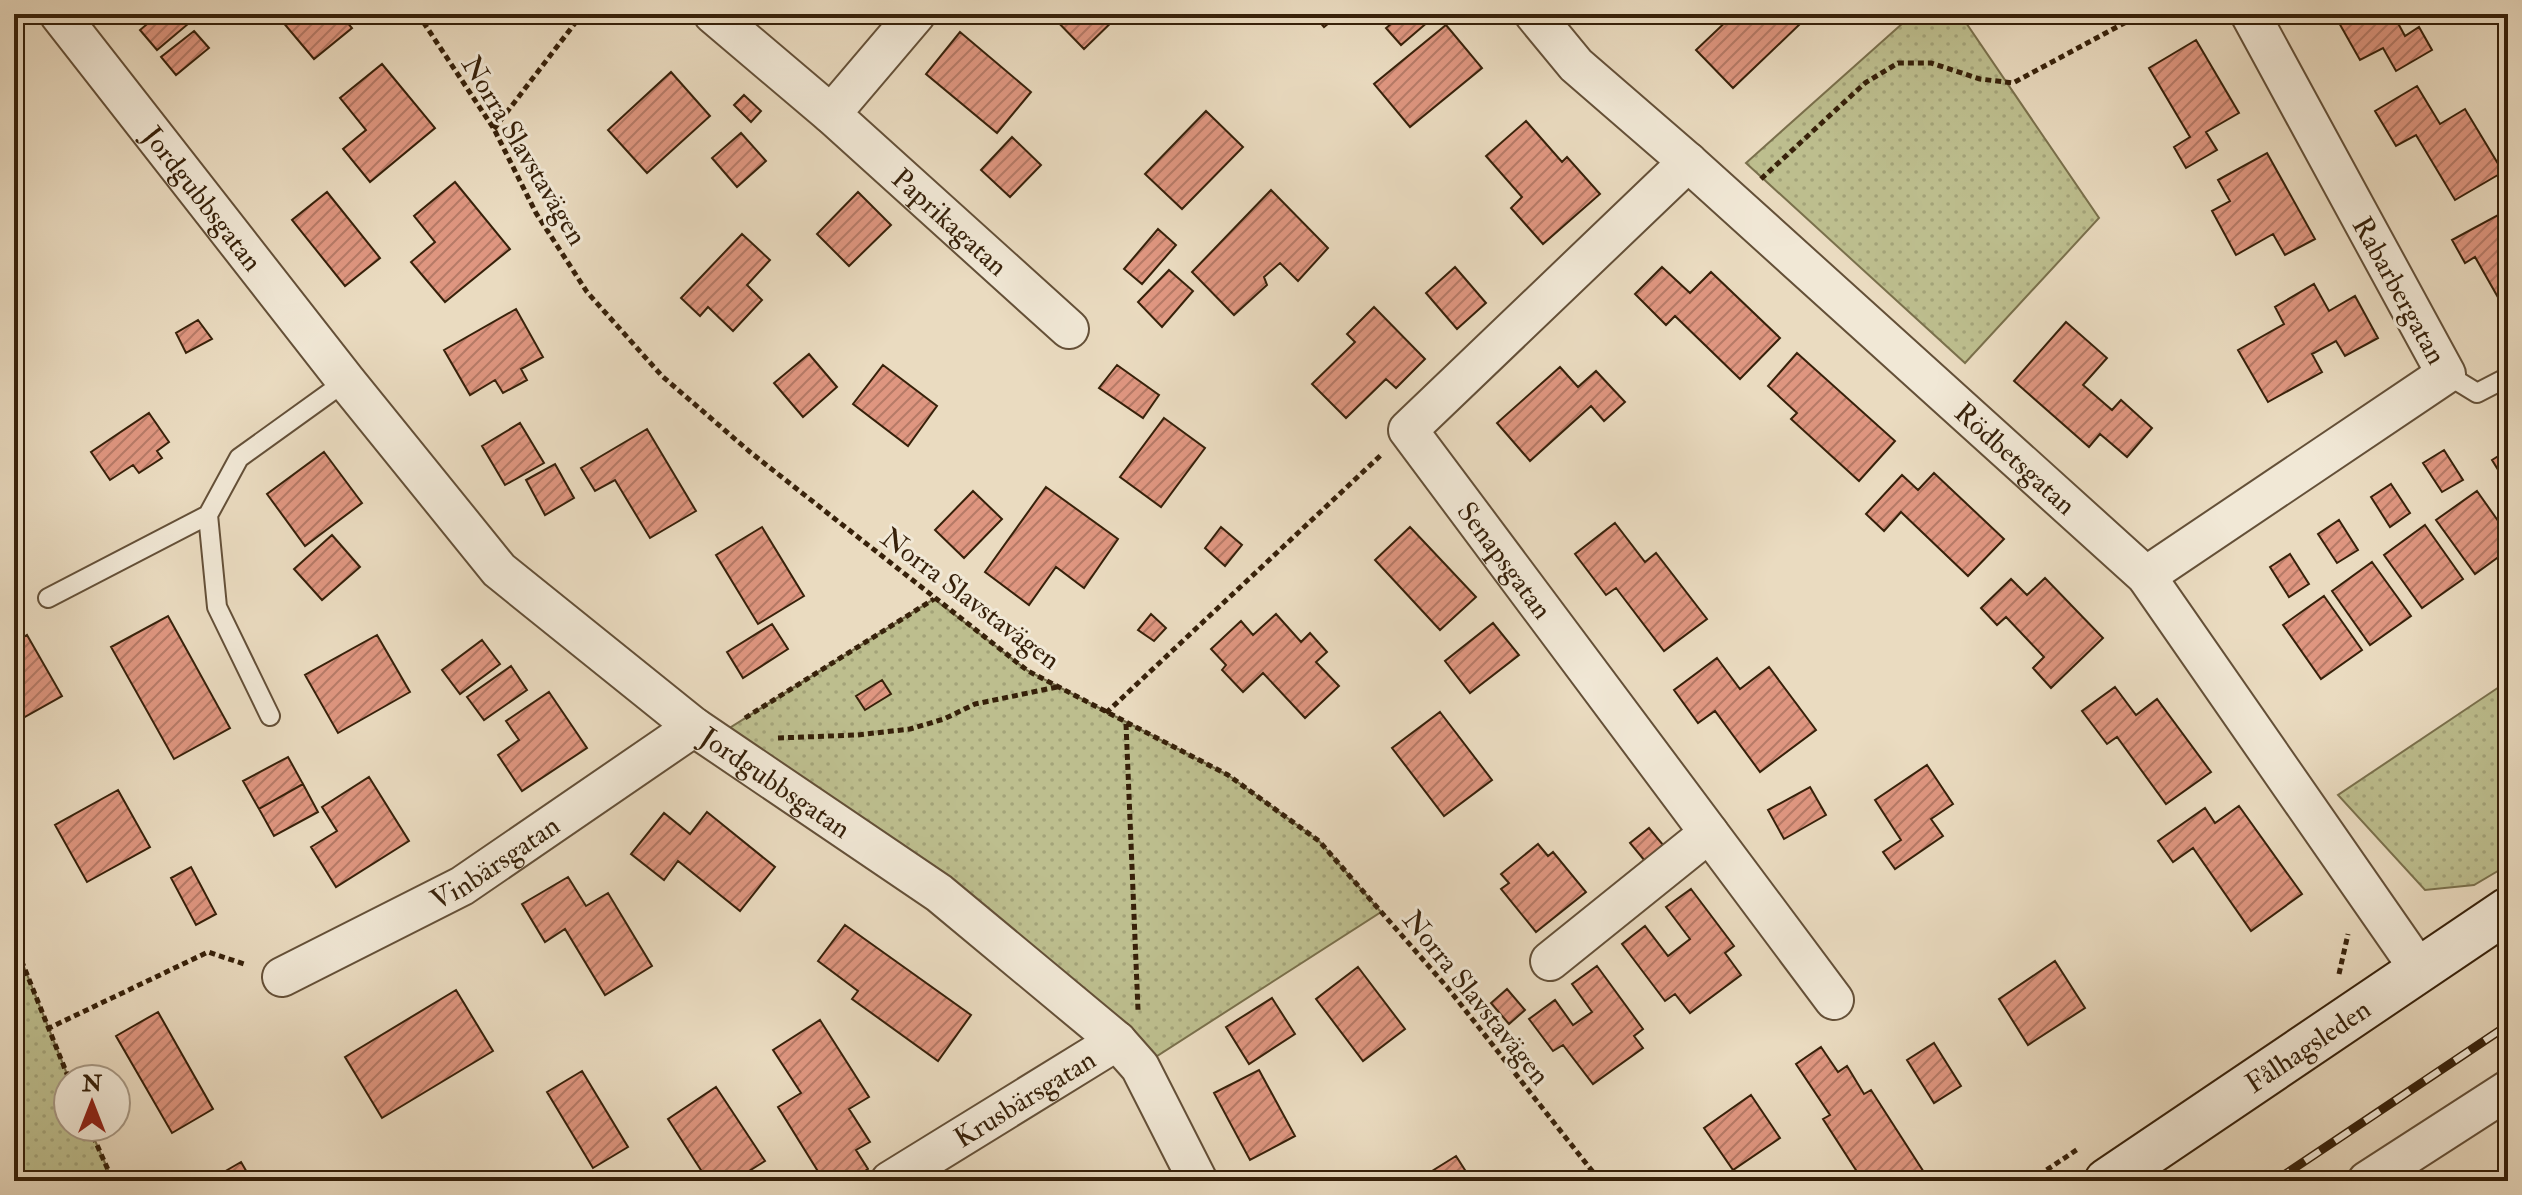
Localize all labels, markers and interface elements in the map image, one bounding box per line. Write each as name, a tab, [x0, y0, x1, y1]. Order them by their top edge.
street label: Norra Slavstavägen	[453, 50, 594, 252]
street label: Jordgubbsgatan	[134, 119, 269, 279]
street label: Paprikagatan	[884, 162, 1015, 284]
street label: Rabarbergatan	[2344, 211, 2454, 371]
street label: Rödbetsgatan	[1947, 396, 2083, 523]
street label: Senapsgatan	[1449, 496, 1559, 626]
street label: Norra Slavstavägen	[874, 520, 1067, 678]
street label: Jordgubbsgatan	[692, 720, 857, 847]
street label: Vinbärsgatan	[425, 808, 567, 918]
street label: Norra Slavstavägen	[1395, 903, 1557, 1093]
street label: Fålhagsleden	[2239, 992, 2378, 1101]
street label: Krusbärsgatan	[948, 1043, 1102, 1156]
north arrow	[52, 1063, 132, 1143]
text: N	[81, 1070, 102, 1098]

